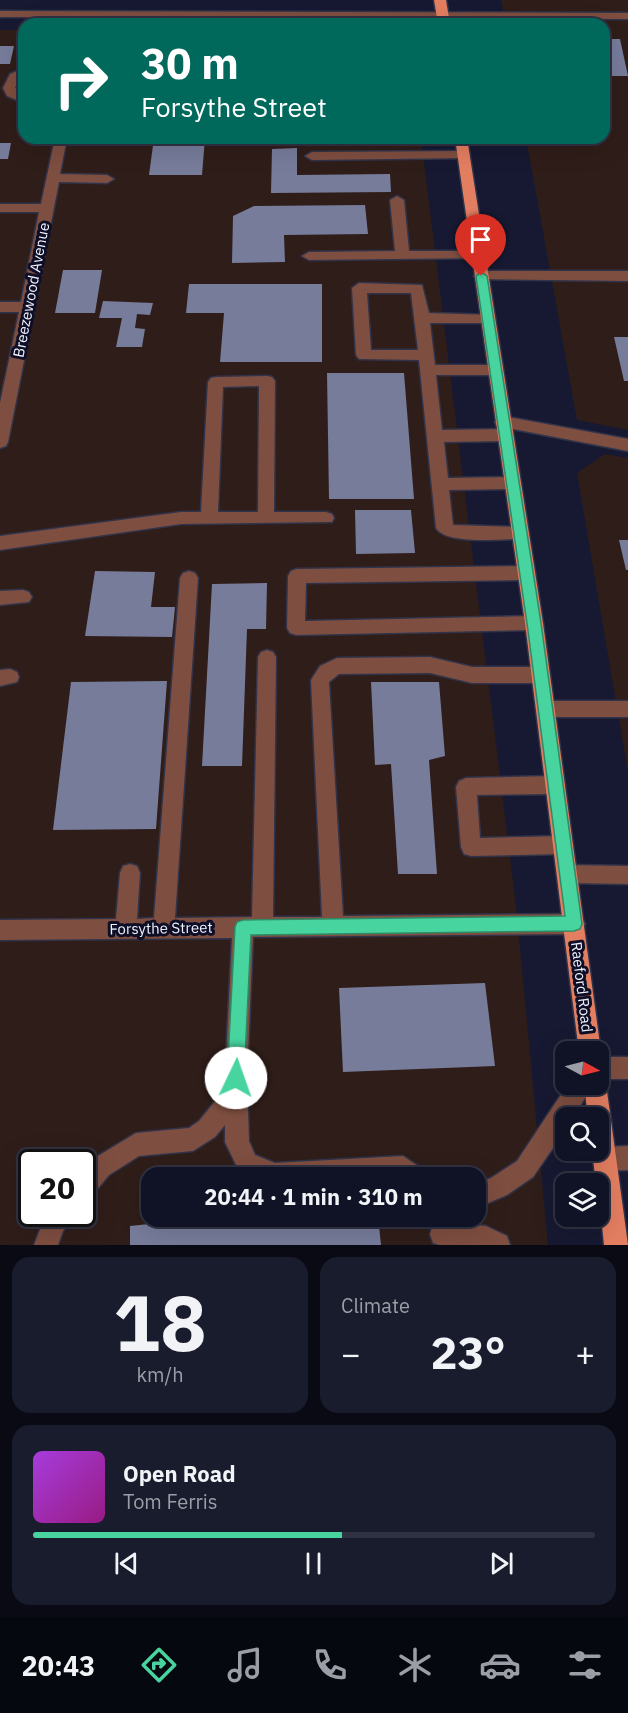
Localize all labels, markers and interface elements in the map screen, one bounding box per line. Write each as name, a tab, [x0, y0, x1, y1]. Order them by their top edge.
text: 30 m	[141, 36, 239, 91]
icon: right	[42, 42, 120, 120]
text: Forsythe Street	[141, 89, 327, 124]
pin	[455, 214, 506, 276]
street label: Breezewood Avenue	[9, 221, 53, 359]
icon: arrive	[464, 223, 497, 256]
street label: Forsythe Street	[109, 918, 213, 938]
street label: Raeford Road	[567, 941, 597, 1033]
north arrow	[555, 1041, 609, 1095]
map controls	[555, 1041, 609, 1227]
position arrow	[204, 1046, 268, 1110]
button: search	[555, 1107, 609, 1161]
speed limit sign: 20	[18, 1149, 96, 1227]
button: layers	[555, 1173, 609, 1227]
text: 20:44 · 1 min · 310 m	[204, 1182, 423, 1211]
text: 18	[113, 1271, 207, 1372]
text: Climate	[341, 1292, 410, 1319]
text: 23°	[430, 1323, 506, 1381]
text: −	[341, 1332, 361, 1375]
text: +	[575, 1332, 595, 1375]
text: km/h	[136, 1361, 184, 1388]
text: Open Road	[123, 1459, 236, 1488]
text: Tom Ferris	[123, 1488, 218, 1515]
icon: previous	[110, 1547, 143, 1580]
icon: pause	[297, 1547, 330, 1580]
icon: next	[485, 1547, 518, 1580]
icon: directions	[138, 1644, 180, 1686]
icon: music	[224, 1644, 266, 1686]
icon: phone	[309, 1644, 351, 1686]
icon: climate	[394, 1644, 436, 1686]
icon: car	[479, 1644, 521, 1686]
icon: filters	[564, 1644, 606, 1686]
text: 20:43	[22, 1648, 95, 1683]

